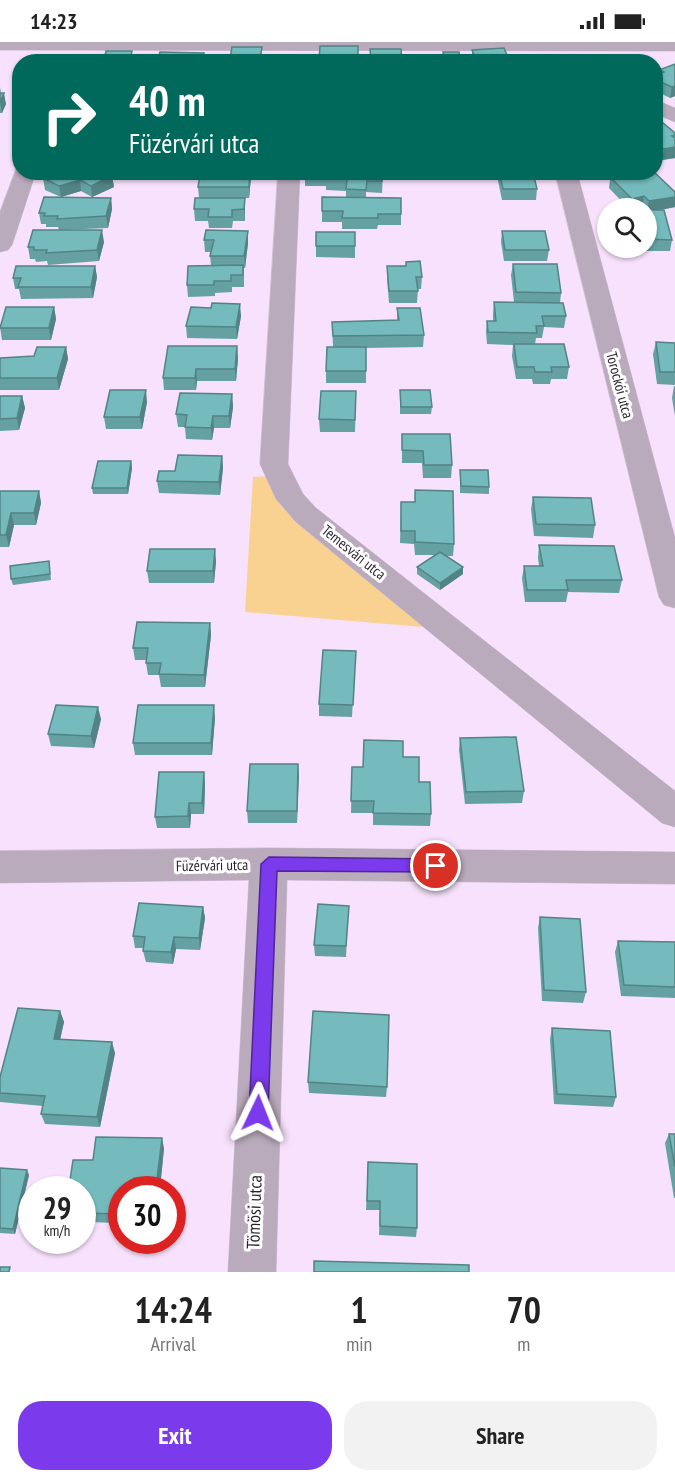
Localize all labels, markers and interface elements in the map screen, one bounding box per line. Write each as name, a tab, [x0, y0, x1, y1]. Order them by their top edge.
text: 14:23	[30, 7, 78, 35]
text: 40 m	[129, 73, 206, 128]
icon: right	[30, 78, 108, 156]
text: Füzérvári utca	[129, 126, 259, 160]
map controls	[597, 198, 657, 258]
button: search	[597, 198, 657, 258]
street label: Torockói utca	[602, 350, 638, 420]
street label: Temesvári utca	[318, 521, 390, 583]
pin	[410, 840, 461, 891]
icon: arrive	[419, 849, 452, 882]
street label: Füzérvári utca	[176, 855, 248, 875]
position arrow	[226, 1081, 290, 1145]
street label: Tömösi utca	[241, 1175, 267, 1249]
speed limit sign: 30	[108, 1176, 186, 1254]
text: 29	[43, 1188, 71, 1227]
text: km/h	[44, 1221, 70, 1240]
text: 14:24	[134, 1286, 212, 1333]
text: 1	[351, 1286, 368, 1333]
text: 70	[506, 1286, 541, 1333]
text: Arrival	[150, 1331, 196, 1357]
text: min	[346, 1331, 372, 1357]
text: m	[517, 1331, 530, 1357]
button: Exit	[18, 1401, 332, 1470]
button: Share	[344, 1401, 657, 1470]

